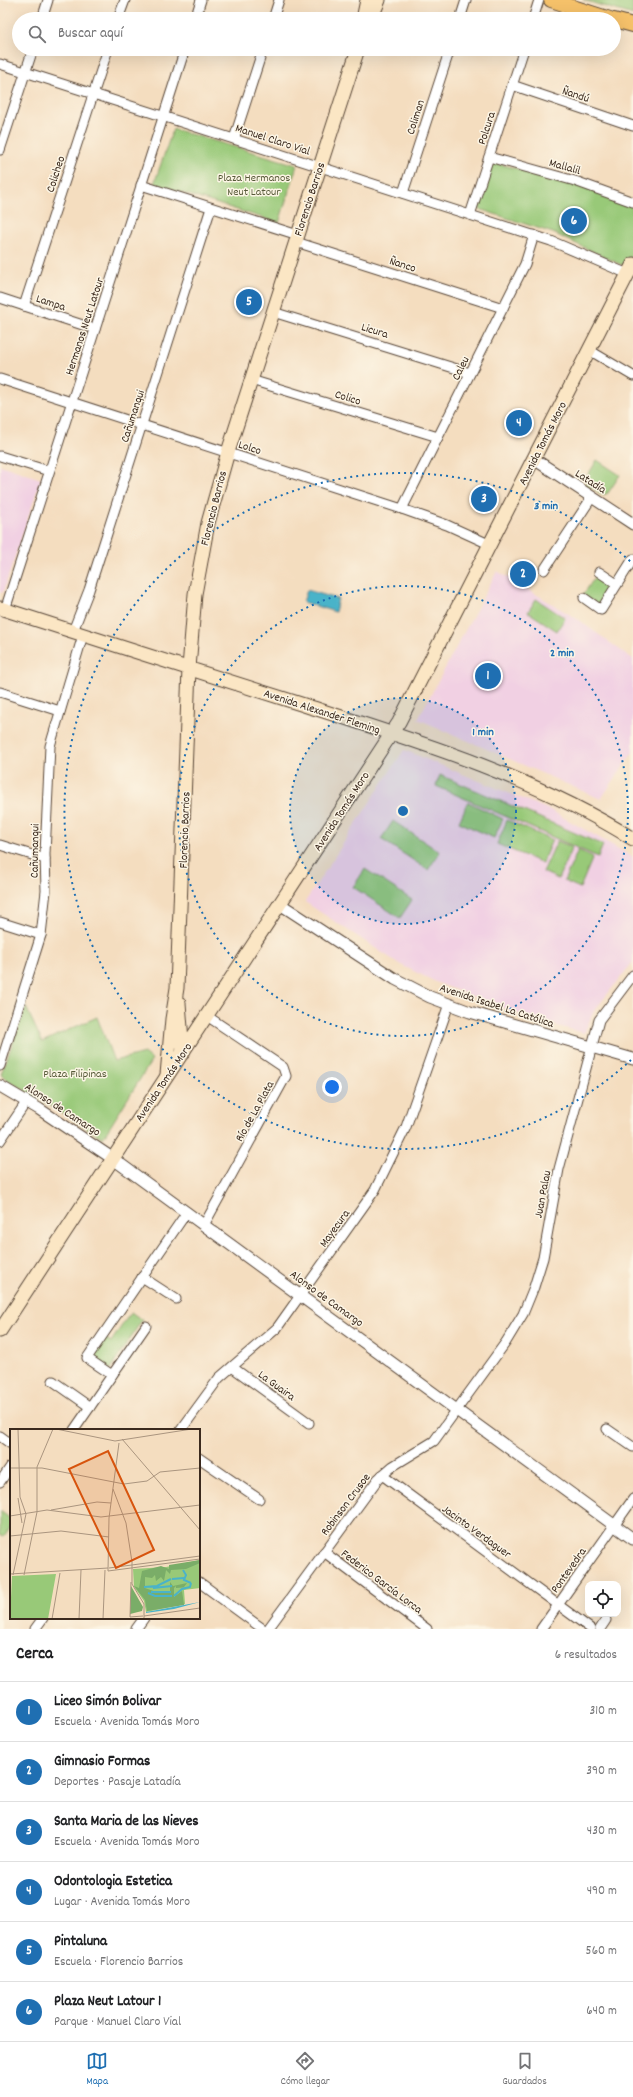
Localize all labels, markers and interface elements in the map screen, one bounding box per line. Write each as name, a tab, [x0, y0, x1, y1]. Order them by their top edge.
search box	[12, 12, 621, 56]
icon: search	[26, 23, 48, 45]
text: Buscar aquí	[58, 23, 123, 45]
street label: Ñandú	[560, 83, 591, 108]
street label: Coliman	[403, 97, 430, 137]
street label: Polcura	[474, 109, 501, 147]
street label: Manuel Claro Vial	[233, 120, 312, 161]
street label: Colicheo	[43, 154, 70, 195]
street label: Mallalil	[547, 155, 582, 180]
street label: Florencio Barrios	[290, 160, 330, 239]
park label: Plaza Hermanos Neut Latour	[218, 170, 290, 201]
pin: 6	[561, 206, 587, 236]
street label: Ñanco	[387, 253, 418, 278]
street label: Hermanos Neut Latour	[62, 275, 109, 378]
pin: 5	[236, 287, 262, 317]
street label: Lampa	[34, 291, 68, 316]
street label: Licura	[359, 319, 390, 344]
street label: Caleu	[448, 354, 475, 384]
street label: Colico	[332, 386, 363, 410]
street label: Cañumanqui	[117, 388, 150, 445]
street label: Avenida Tomás Moro	[515, 399, 572, 488]
pin: 4	[506, 408, 532, 438]
street label: Lolco	[236, 437, 263, 460]
street label: Latadía	[571, 466, 609, 499]
street label: Florencio Barrios	[197, 469, 232, 548]
pin: 3	[471, 484, 497, 514]
text: 3 min	[534, 498, 558, 515]
pin: 2	[510, 559, 536, 589]
text: 2 min	[550, 645, 574, 662]
pin: 1	[475, 661, 501, 691]
street label: Avenida Alexander Fleming	[261, 686, 382, 739]
text: 1 min	[472, 724, 494, 741]
street label: Avenida Tomás Moro	[310, 769, 374, 855]
street label: Florencio Barrios	[176, 791, 195, 869]
centre of rings	[396, 804, 410, 818]
street label: Cañumanqui	[27, 824, 44, 878]
street label: Avenida Isabel La Católica	[437, 980, 556, 1033]
street label: Avenida Tomás Moro	[132, 1040, 197, 1126]
park label: Plaza Filipinas	[43, 1066, 107, 1083]
your location	[322, 1077, 342, 1097]
street label: Río de La Plata	[232, 1078, 279, 1145]
street label: Alonso de Camargo	[21, 1079, 104, 1141]
street label: Juan Palau	[531, 1169, 556, 1220]
street label: Mayecura	[316, 1206, 355, 1251]
street label: Alonso de Camargo	[286, 1267, 367, 1332]
street label: La Guaira	[254, 1367, 299, 1406]
inset map	[10, 1429, 200, 1619]
street label: Robinson Crusoe	[317, 1470, 375, 1540]
street label: Jacinto Verdaguer	[438, 1501, 515, 1564]
street label: Pontevedra	[547, 1544, 591, 1597]
street label: Federico García Lorca	[337, 1546, 426, 1619]
map controls	[585, 1581, 621, 1617]
button: locate	[585, 1581, 621, 1617]
text: Cerca	[16, 1643, 53, 1667]
text: 6 resultados	[555, 1646, 617, 1665]
text: Liceo Simón Bolivar	[54, 1691, 161, 1713]
text: 1	[28, 1702, 30, 1721]
text: 310 m	[589, 1702, 617, 1721]
text: Escuela · Avenida Tomás Moro	[54, 1713, 200, 1732]
text: Gimnasio Formas	[54, 1751, 150, 1773]
text: 2	[26, 1762, 32, 1781]
text: 390 m	[586, 1762, 617, 1781]
text: Deportes · Pasaje Latadía	[54, 1773, 181, 1792]
text: Santa Maria de las Nieves	[54, 1811, 199, 1833]
text: 3	[26, 1822, 32, 1841]
text: 430 m	[587, 1822, 617, 1841]
text: Escuela · Avenida Tomás Moro	[54, 1833, 200, 1852]
text: Odontologia Estetica	[54, 1871, 172, 1893]
text: 4	[26, 1882, 32, 1901]
text: 490 m	[587, 1882, 617, 1901]
text: Lugar · Avenida Tomás Moro	[54, 1893, 190, 1912]
text: Pintaluna	[54, 1931, 107, 1953]
text: 5	[26, 1942, 32, 1961]
text: 560 m	[586, 1942, 617, 1961]
text: Escuela · Florencio Barrios	[54, 1953, 183, 1972]
text: Plaza Neut Latour 1	[54, 1991, 161, 2013]
text: 6	[26, 2002, 32, 2021]
text: 640 m	[586, 2002, 617, 2021]
text: Parque · Manuel Claro Vial	[54, 2013, 181, 2032]
tab: Mapa	[86, 2050, 108, 2090]
tab: Cómo llegar	[280, 2050, 330, 2090]
tab: Guardados	[502, 2050, 547, 2090]

